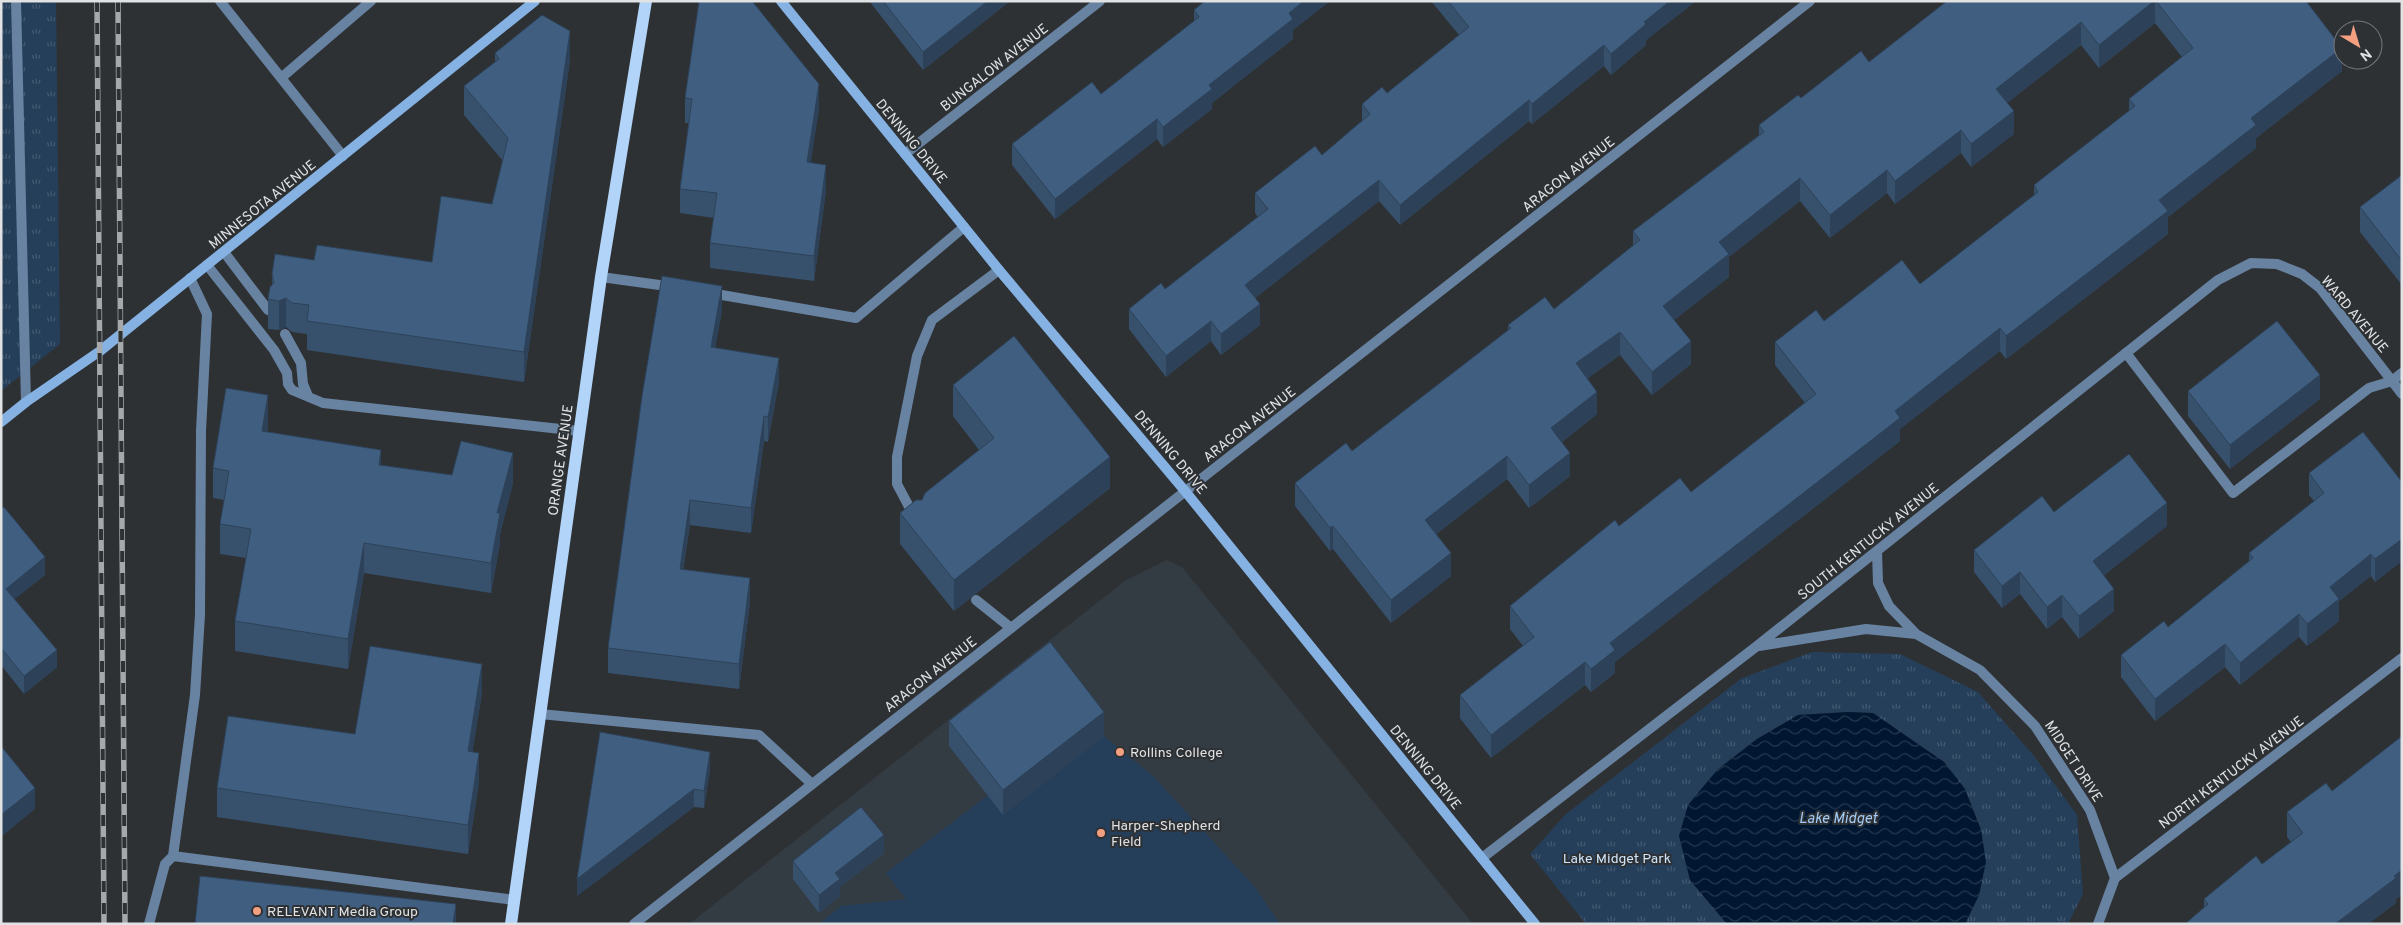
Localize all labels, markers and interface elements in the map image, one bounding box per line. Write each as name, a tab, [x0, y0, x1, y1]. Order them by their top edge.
north arrow	[2333, 20, 2383, 70]
street label: BUNGALOW AVENUE	[938, 21, 1052, 116]
text: N	[2356, 44, 2374, 64]
street label: DENNING DRIVE	[871, 96, 950, 188]
street label: ARAGON AVENUE	[1519, 134, 1619, 217]
street label: MINNESOTA AVENUE	[206, 157, 320, 253]
street label: WARD AVENUE	[2317, 273, 2391, 357]
street label: ARAGON AVENUE	[1200, 384, 1300, 467]
street label: ORANGE AVENUE	[545, 403, 578, 517]
street label: DENNING DRIVE	[1130, 408, 1210, 498]
street label: SOUTH KENTUCKY AVENUE	[1795, 480, 1943, 604]
street label: ARAGON AVENUE	[881, 634, 981, 717]
street label: NORTH KENTUCKY AVENUE	[2156, 713, 2308, 833]
street label: MIDGET DRIVE	[2040, 718, 2105, 806]
street label: DENNING DRIVE	[1385, 722, 1464, 814]
place label: Rollins College	[1130, 745, 1223, 762]
marker: Rollins College	[1114, 746, 1126, 758]
water label: Lake Midget	[1799, 810, 1878, 829]
place label: Harper-Shepherd Field	[1111, 818, 1220, 851]
marker: Harper-Shepherd Field	[1095, 827, 1107, 839]
park label: Lake Midget Park	[1563, 851, 1671, 868]
place label: RELEVANT Media Group	[267, 904, 418, 921]
marker: RELEVANT Media Group	[251, 905, 263, 917]

